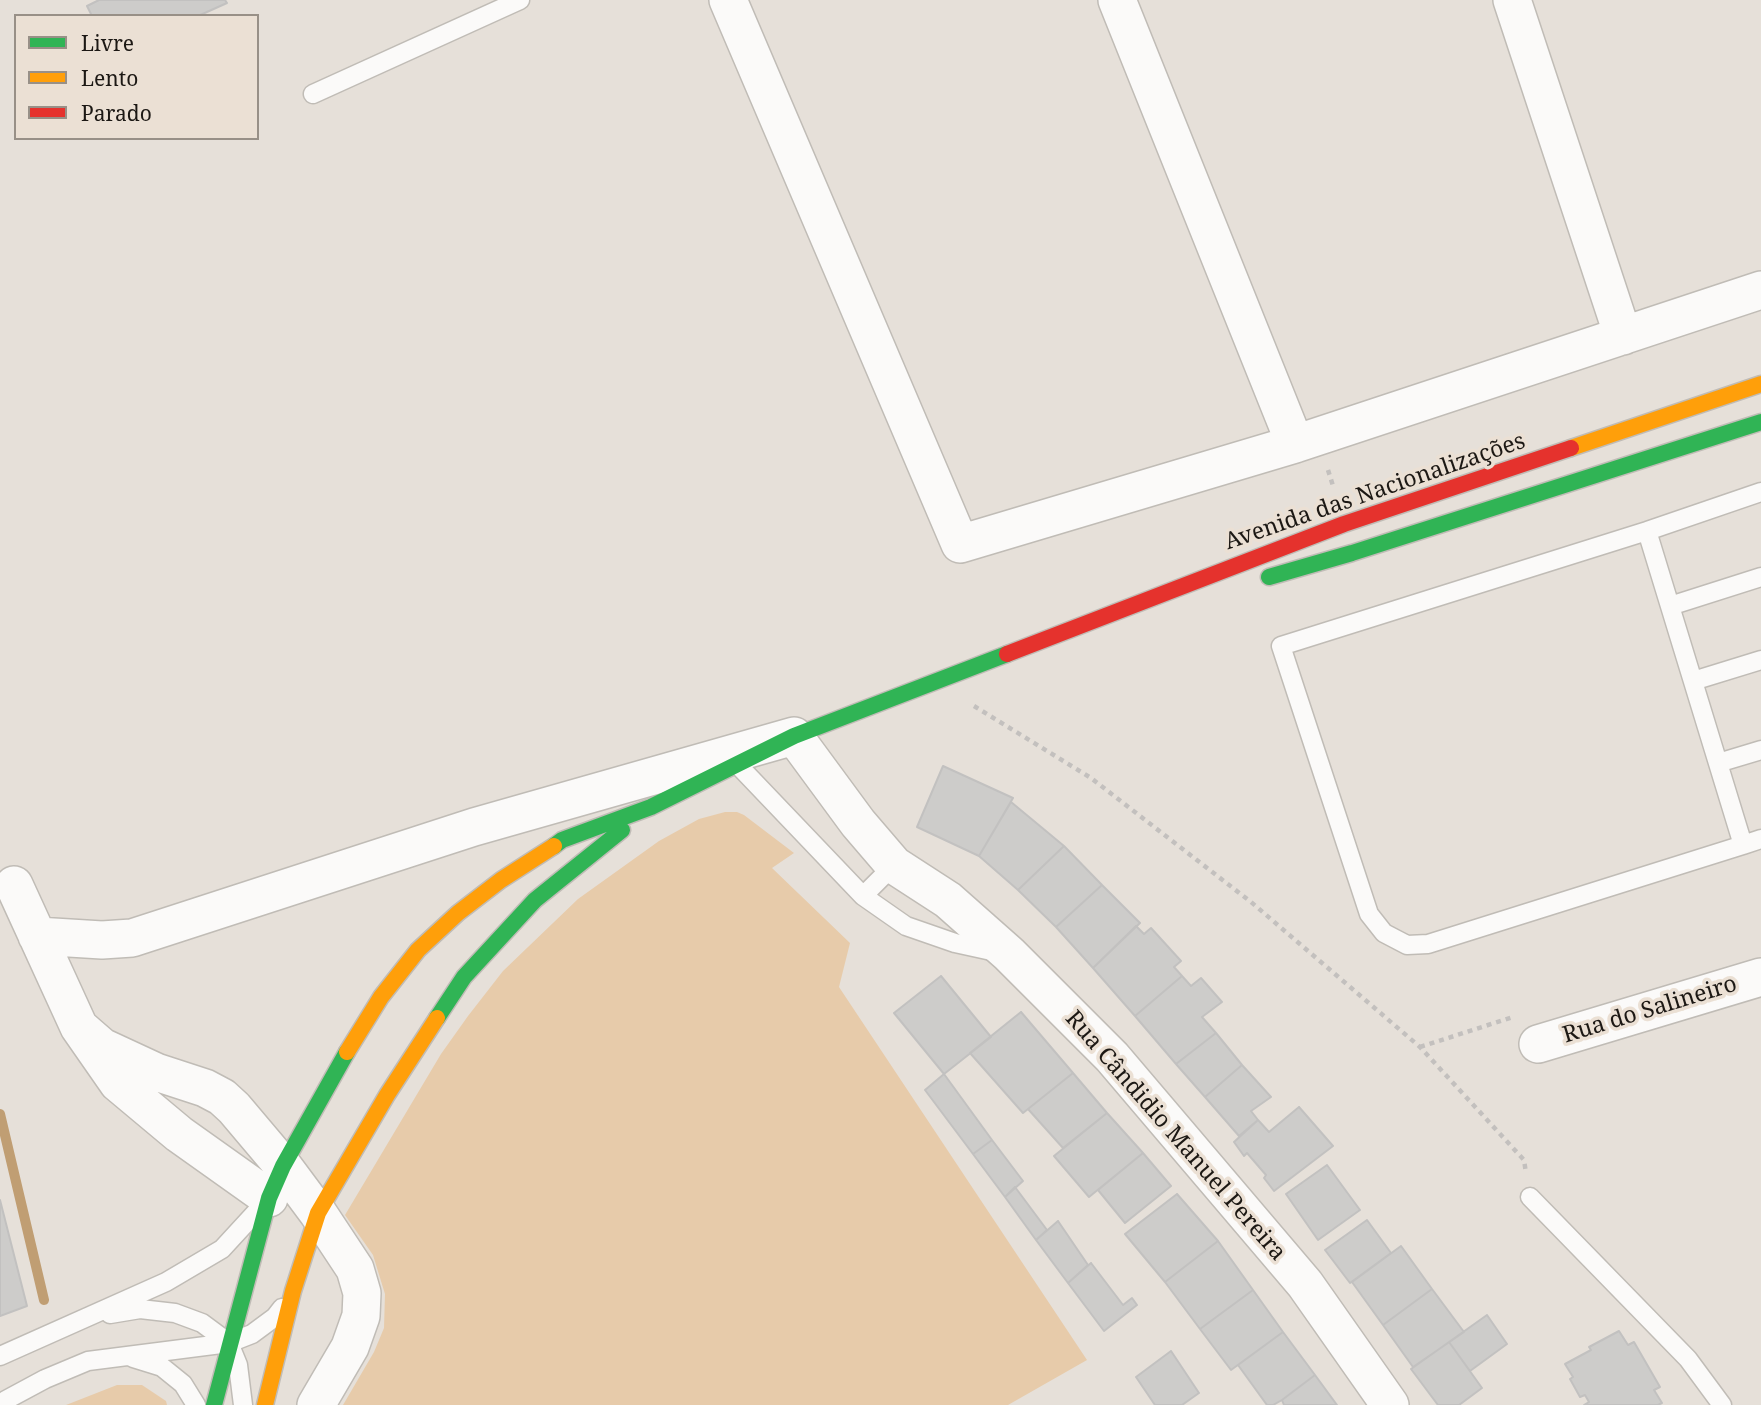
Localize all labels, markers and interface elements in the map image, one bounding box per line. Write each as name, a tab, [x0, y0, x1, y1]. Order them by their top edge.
legend	[14, 14, 259, 140]
text: Livre	[81, 29, 134, 57]
text: Lento	[81, 64, 138, 92]
text: Parado	[81, 99, 152, 127]
street label: Avenida das Nacionalizações	[1221, 428, 1529, 556]
street label: Rua do Salineiro	[1560, 970, 1740, 1050]
street label: Rua Cândidio Manuel Pereira	[1059, 1005, 1291, 1267]

